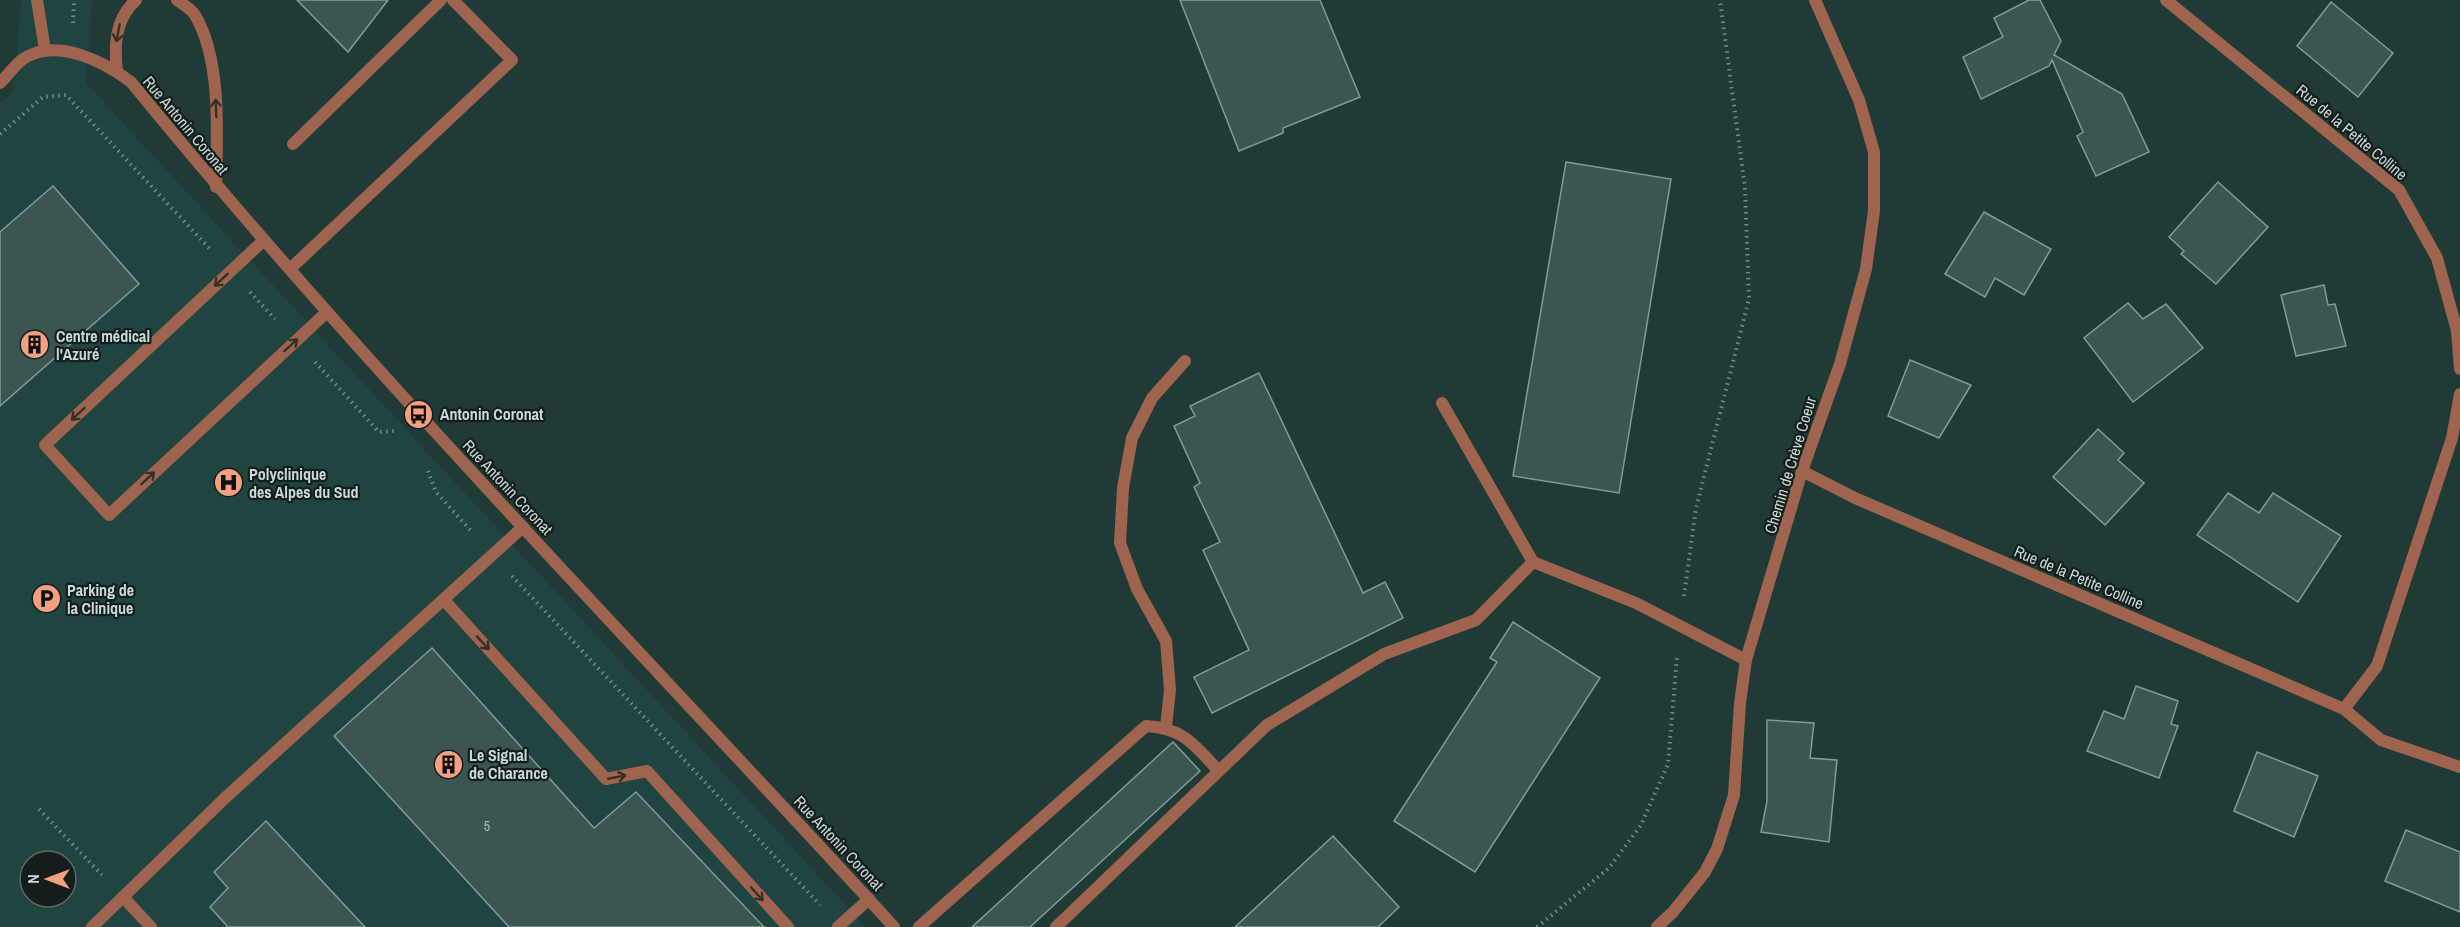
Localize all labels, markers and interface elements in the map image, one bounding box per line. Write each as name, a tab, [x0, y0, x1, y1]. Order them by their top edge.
one-way arrow	[112, 23, 123, 42]
street label: Rue Antonin Coronat	[138, 71, 234, 179]
street label: Rue de la Petite Colline	[2292, 79, 2412, 185]
one-way arrow	[210, 98, 222, 118]
one-way arrow	[213, 273, 228, 288]
place label: Centre médical l'Azuré	[56, 325, 150, 365]
building icon: Centre médical l'Azuré	[19, 329, 51, 361]
one-way arrow	[283, 338, 298, 352]
street label: Chemin de Crève Coeur	[1759, 393, 1821, 536]
bus stop icon: Antonin Coronat	[403, 398, 435, 430]
place label: Antonin Coronat	[440, 403, 544, 425]
one-way arrow	[71, 406, 86, 421]
street label: Rue Antonin Coronat	[458, 435, 558, 540]
place label: Polyclinique des Alpes du Sud	[249, 463, 359, 503]
hospital icon: Polyclinique des Alpes du Sud	[212, 467, 244, 499]
one-way arrow	[141, 471, 156, 485]
street label: Rue de la Petite Colline	[2011, 540, 2147, 614]
place label: Parking de la Clinique	[67, 579, 134, 619]
parking icon: Parking de la Clinique	[30, 583, 62, 615]
one-way arrow	[476, 635, 490, 650]
place label: Le Signal de Charance	[469, 744, 548, 784]
building icon: Le Signal de Charance	[432, 748, 464, 780]
one-way arrow	[607, 771, 627, 782]
street label: Rue Antonin Coronat	[789, 791, 889, 896]
house number: 5	[484, 817, 490, 835]
north arrow	[18, 849, 78, 909]
text: N	[22, 874, 44, 884]
one-way arrow	[750, 886, 764, 901]

